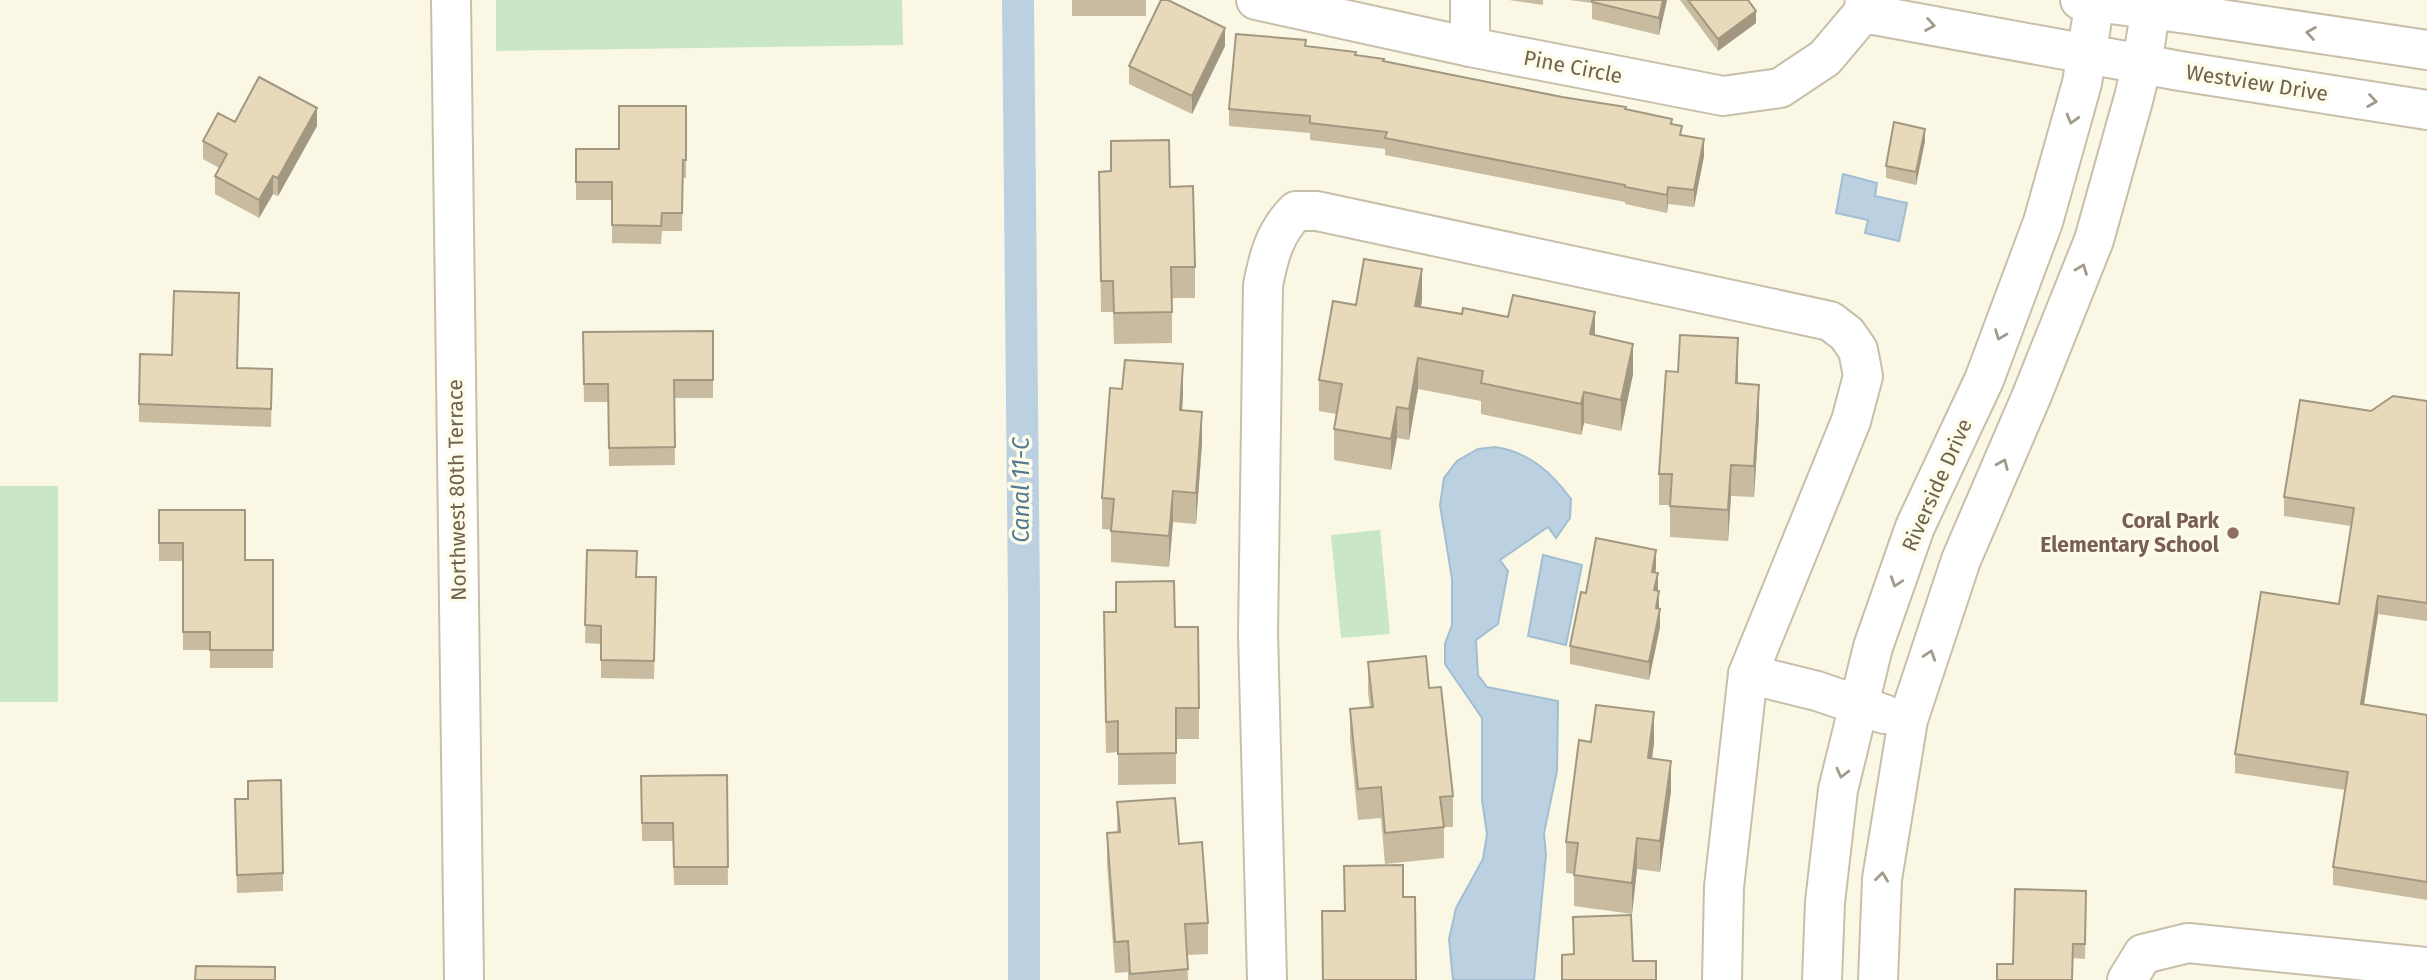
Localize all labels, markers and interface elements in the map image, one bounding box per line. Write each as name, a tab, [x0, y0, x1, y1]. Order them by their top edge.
one-way arrow	[1924, 17, 1936, 32]
one-way arrow	[2305, 25, 2317, 40]
street label: Pine Circle	[1521, 45, 1625, 89]
street label: Westview Drive	[2184, 59, 2330, 107]
one-way arrow	[2367, 93, 2378, 108]
one-way arrow	[2065, 113, 2080, 125]
one-way arrow	[2073, 264, 2087, 276]
one-way arrow	[1995, 329, 2009, 341]
street label: Northwest 80th Terrace	[442, 379, 472, 601]
street label: Riverside Drive	[1896, 415, 1978, 555]
water label: Canal 11-C	[1007, 436, 1035, 543]
one-way arrow	[1994, 459, 2008, 471]
place label: Coral Park Elementary School	[2040, 508, 2220, 558]
marker: Coral Park Elementary School	[2225, 525, 2241, 541]
one-way arrow	[1890, 575, 1904, 587]
one-way arrow	[1921, 650, 1936, 662]
one-way arrow	[1836, 767, 1850, 779]
one-way arrow	[1875, 872, 1890, 883]

